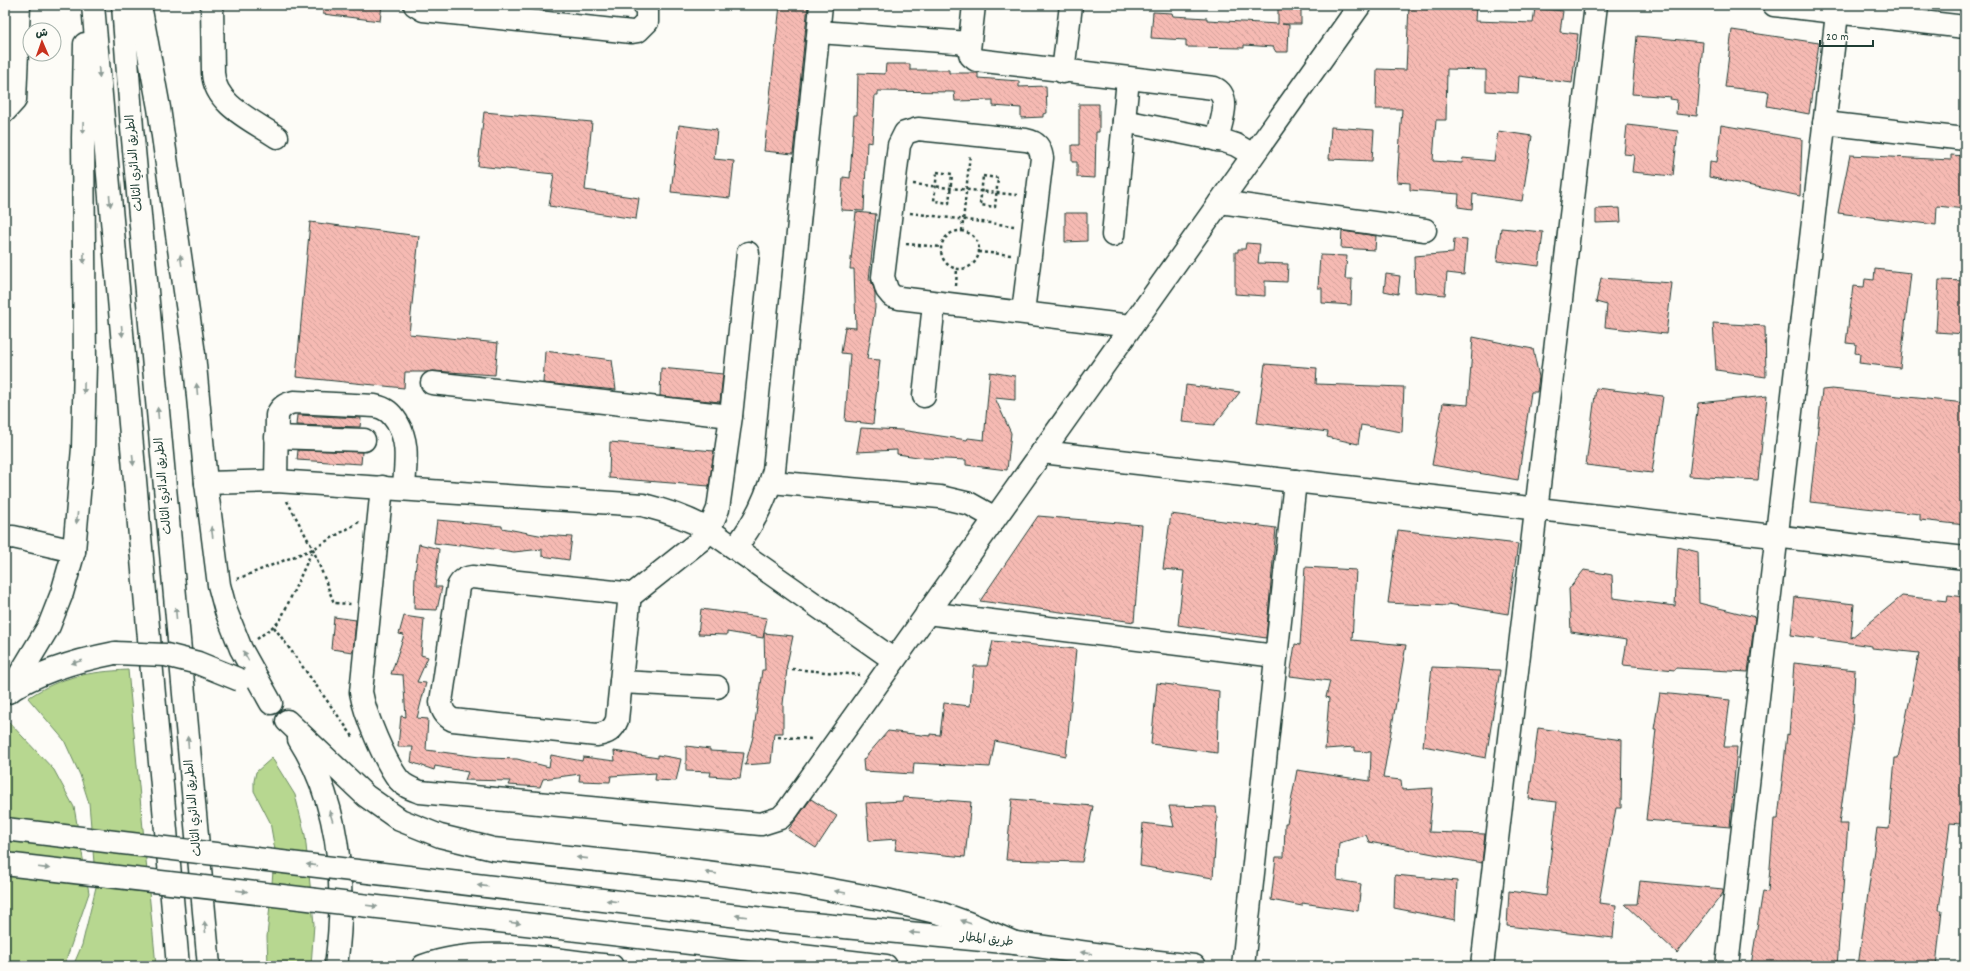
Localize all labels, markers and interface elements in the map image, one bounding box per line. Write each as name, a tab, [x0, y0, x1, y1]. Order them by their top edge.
north arrow	[22, 22, 62, 62]
scale bar	[1820, 22, 1873, 48]
text: ش	[35, 26, 48, 42]
text: 20 m	[1826, 29, 1849, 46]
one-way arrow	[96, 66, 103, 78]
street label: الطريق الدائري الثالث	[122, 114, 148, 212]
one-way arrow	[80, 122, 86, 135]
one-way arrow	[107, 195, 114, 207]
one-way arrow	[81, 252, 87, 265]
one-way arrow	[178, 254, 184, 266]
one-way arrow	[118, 325, 125, 337]
one-way arrow	[81, 382, 88, 394]
one-way arrow	[194, 383, 201, 395]
one-way arrow	[154, 407, 161, 419]
street label: الطريق الدائري الثالث	[151, 437, 177, 535]
one-way arrow	[130, 454, 137, 466]
one-way arrow	[74, 512, 80, 524]
one-way arrow	[209, 526, 215, 538]
one-way arrow	[173, 606, 179, 619]
one-way arrow	[242, 650, 249, 662]
one-way arrow	[71, 659, 83, 665]
one-way arrow	[185, 736, 191, 748]
street label: الطريق الدائري الثالث	[181, 759, 207, 857]
one-way arrow	[328, 810, 334, 822]
one-way arrow	[576, 855, 588, 861]
one-way arrow	[306, 862, 318, 868]
one-way arrow	[38, 865, 50, 871]
one-way arrow	[705, 870, 717, 876]
one-way arrow	[477, 882, 489, 889]
one-way arrow	[236, 888, 248, 894]
one-way arrow	[834, 888, 846, 894]
one-way arrow	[606, 898, 618, 904]
one-way arrow	[366, 903, 378, 909]
one-way arrow	[735, 913, 747, 919]
one-way arrow	[959, 919, 971, 925]
one-way arrow	[509, 920, 521, 926]
one-way arrow	[202, 921, 208, 933]
street label: طريق المطار	[959, 929, 1014, 951]
one-way arrow	[909, 930, 921, 937]
one-way arrow	[1080, 950, 1092, 956]

